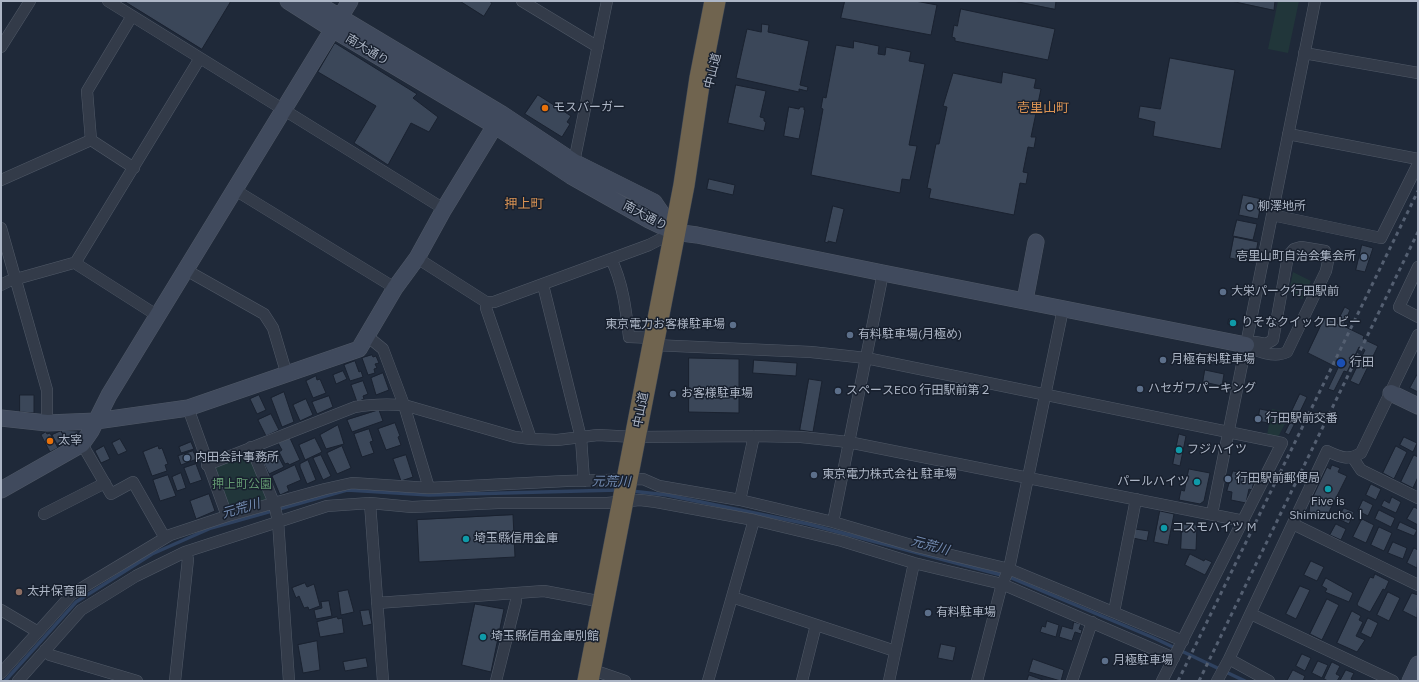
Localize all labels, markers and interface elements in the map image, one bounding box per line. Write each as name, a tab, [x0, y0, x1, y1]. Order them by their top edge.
street label: 南大通り	[343, 31, 391, 69]
street label: 中山道	[702, 52, 724, 90]
district label: 壱里山町	[1017, 100, 1069, 116]
place label: モスバーガー	[553, 101, 625, 115]
marker: モスバーガー	[540, 103, 550, 113]
district label: 押上町	[505, 196, 543, 212]
street label: 南大通り	[620, 198, 670, 234]
place label: 柳澤地所	[1258, 200, 1306, 214]
marker: 柳澤地所	[1245, 202, 1255, 212]
place label: 壱里山町自治会集会所	[1236, 250, 1356, 264]
marker: 壱里山町自治会集会所	[1359, 252, 1369, 262]
place label: 大栄パーク行田駅前	[1231, 285, 1339, 299]
marker: 大栄パーク行田駅前	[1218, 287, 1228, 297]
place label: りそなクイックロビー	[1241, 316, 1361, 330]
place label: 東京電力お客様駐車場	[605, 318, 725, 332]
marker: りそなクイックロビー	[1228, 318, 1238, 328]
marker: 東京電力お客様駐車場	[728, 320, 738, 330]
place label: 有料駐車場(月極め)	[858, 328, 962, 342]
marker: 有料駐車場(月極め)	[845, 330, 855, 340]
place label: 月極有料駐車場	[1171, 353, 1255, 367]
marker: 月極有料駐車場	[1158, 355, 1168, 365]
place label: 行田	[1350, 356, 1374, 370]
marker: 行田	[1335, 357, 1347, 369]
place label: ハセガワパーキング	[1148, 382, 1256, 396]
place label: スペースECO 行田駅前第２	[846, 384, 992, 398]
marker: ハセガワパーキング	[1135, 384, 1145, 394]
marker: スペースECO 行田駅前第２	[833, 386, 843, 396]
place label: お客様駐車場	[681, 387, 753, 401]
marker: お客様駐車場	[668, 389, 678, 399]
street label: 中山道	[630, 391, 652, 429]
place label: 行田駅前交番	[1266, 412, 1338, 426]
marker: 行田駅前交番	[1253, 414, 1263, 424]
place label: 太宰	[58, 434, 82, 448]
marker: 太宰	[45, 436, 55, 446]
place label: フジハイツ	[1187, 443, 1247, 457]
marker: フジハイツ	[1174, 445, 1184, 455]
place label: 内田会計事務所	[195, 451, 279, 465]
marker: 内田会計事務所	[182, 453, 192, 463]
place label: 東京電力株式会社 駐車場	[822, 468, 957, 482]
marker: 東京電力株式会社 駐車場	[809, 470, 819, 480]
place label: 行田駅前郵便局	[1236, 472, 1320, 486]
water label: 元荒川	[591, 474, 631, 490]
marker: 行田駅前郵便局	[1223, 474, 1233, 484]
place label: パールハイツ	[1117, 475, 1189, 489]
marker: パールハイツ	[1192, 477, 1202, 487]
park label: 押上町公園	[212, 478, 272, 492]
marker: Five is Shimizucho.Ⅰ	[1323, 484, 1333, 494]
place label: Five is Shimizucho.Ⅰ	[1289, 495, 1367, 523]
water label: 元荒川	[220, 496, 262, 522]
place label: コスモハイツ M	[1172, 521, 1257, 535]
marker: コスモハイツ M	[1159, 523, 1169, 533]
place label: 埼玉縣信用金庫	[474, 532, 558, 546]
water label: 元荒川	[909, 533, 951, 559]
marker: 埼玉縣信用金庫	[461, 534, 471, 544]
place label: 太井保育園	[27, 585, 87, 599]
marker: 太井保育園	[14, 587, 24, 597]
place label: 有料駐車場	[936, 606, 996, 620]
marker: 有料駐車場	[923, 608, 933, 618]
place label: 埼玉縣信用金庫別館	[491, 630, 599, 644]
marker: 埼玉縣信用金庫別館	[478, 632, 488, 642]
place label: 月極駐車場	[1113, 654, 1173, 668]
marker: 月極駐車場	[1100, 656, 1110, 666]

